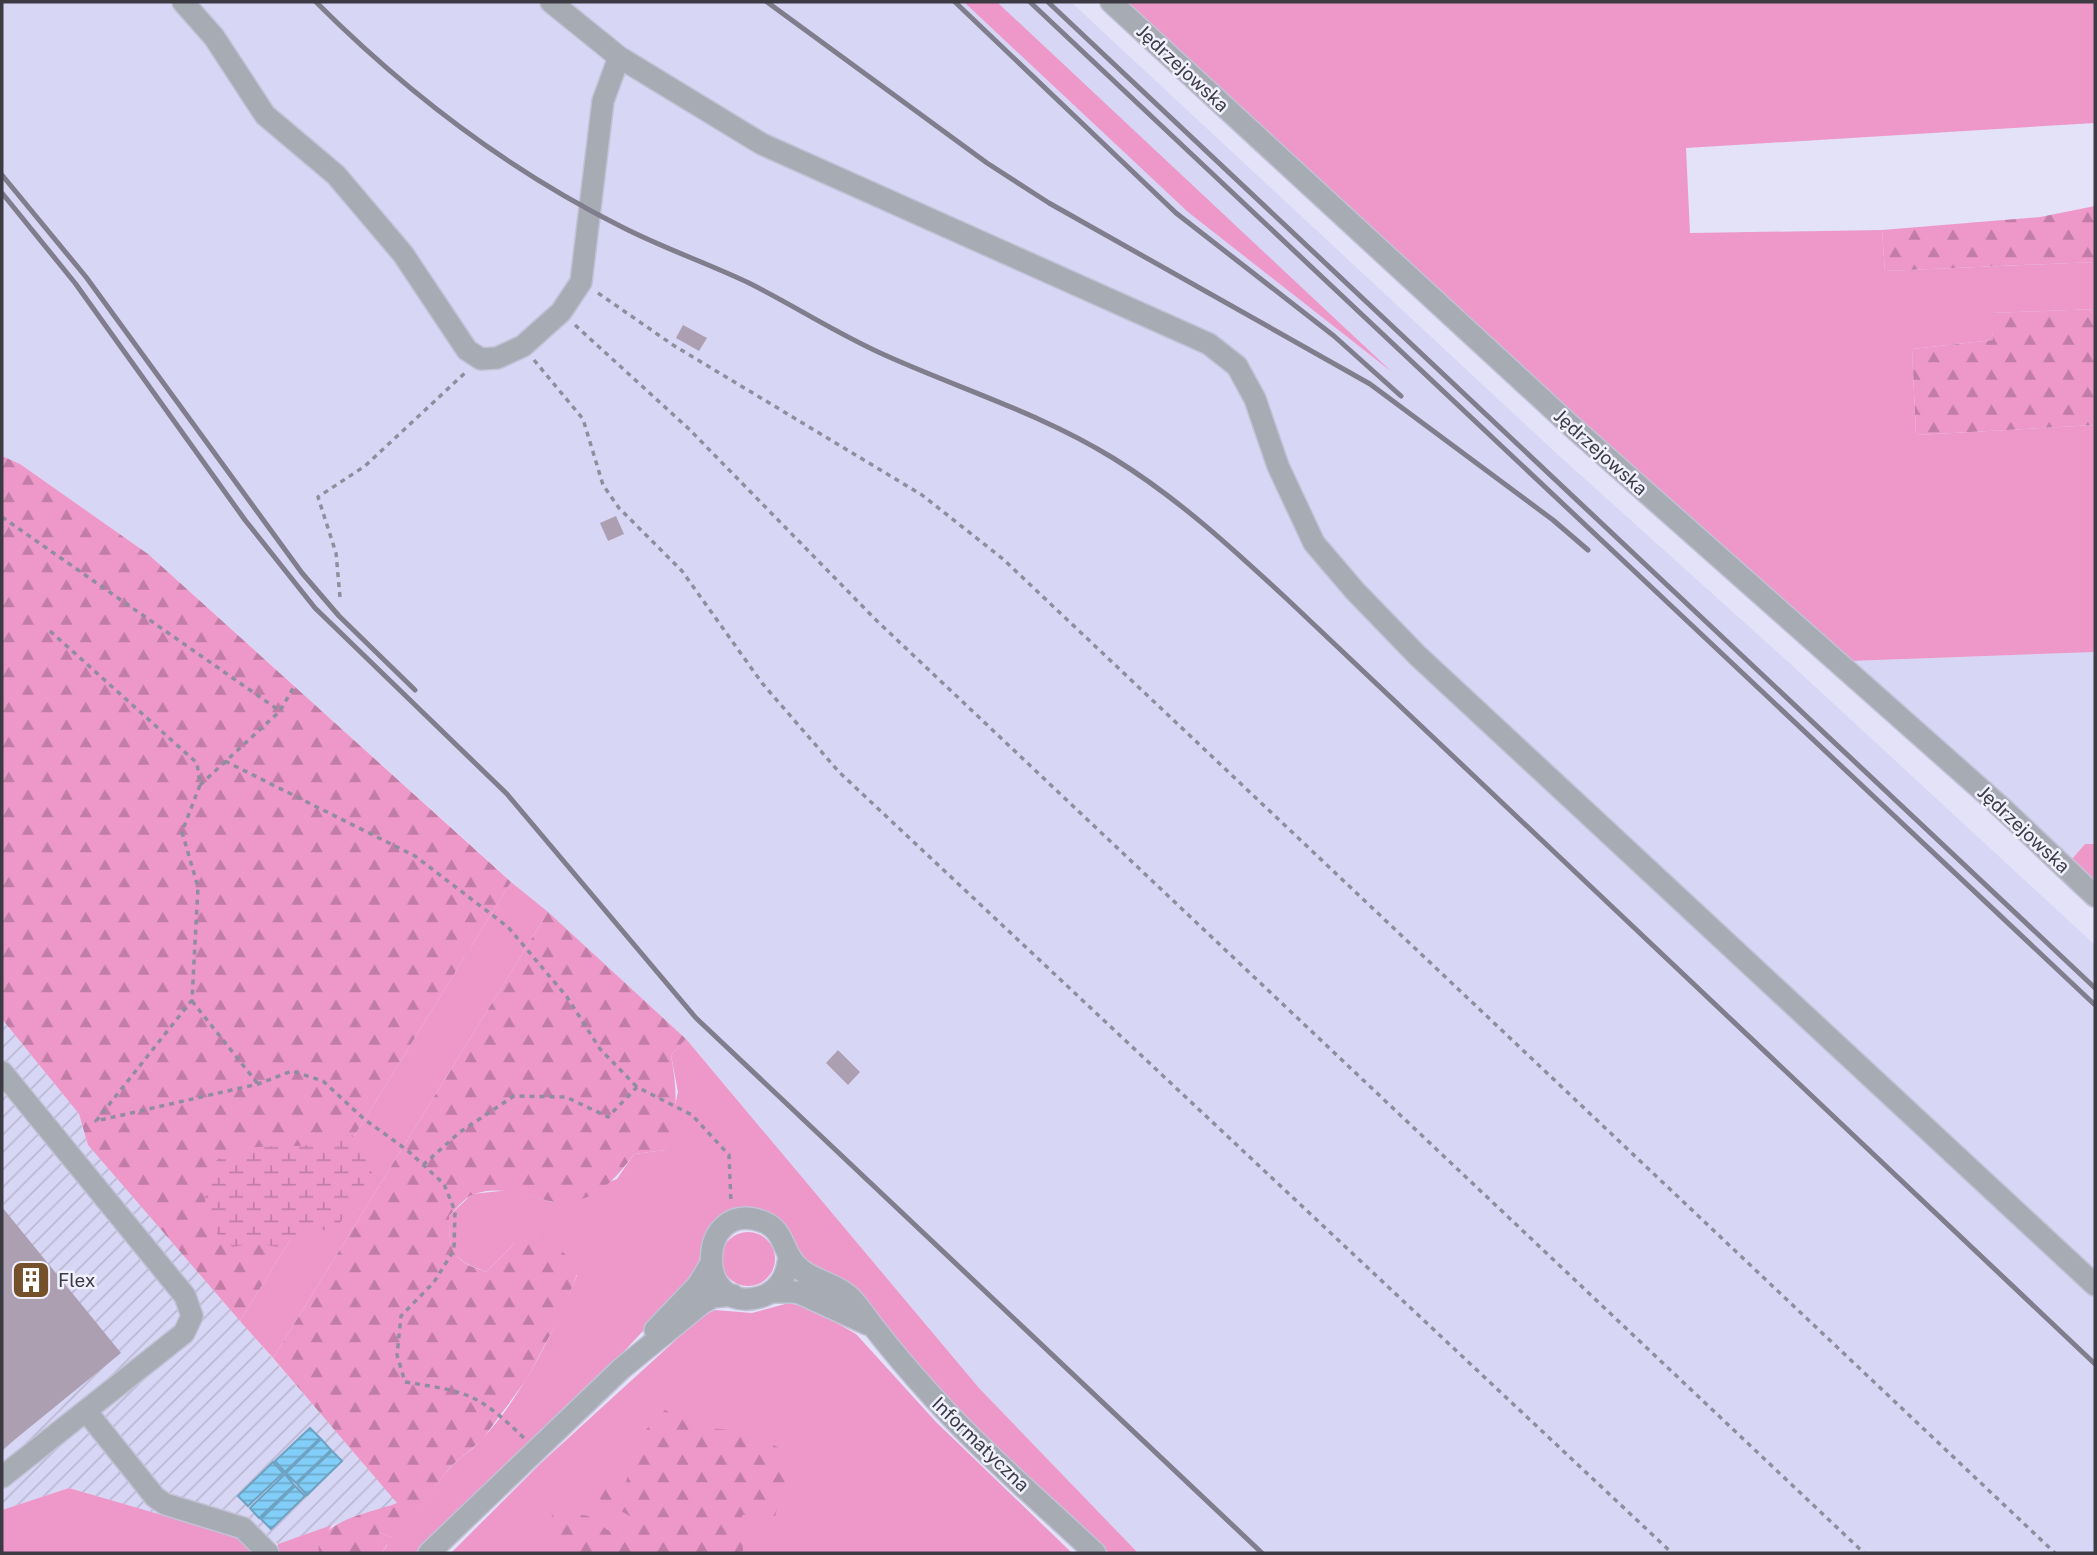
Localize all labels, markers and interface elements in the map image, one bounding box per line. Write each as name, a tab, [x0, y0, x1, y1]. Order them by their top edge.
street label: Jędrzejowska	[1132, 20, 1234, 116]
street label: Jędrzejowska	[1550, 404, 1652, 500]
street label: Jędrzejowska	[1973, 781, 2075, 877]
building icon: Flex	[10, 1259, 52, 1301]
place label: Flex	[58, 1269, 96, 1291]
street label: Informatyczna	[928, 1392, 1034, 1496]

